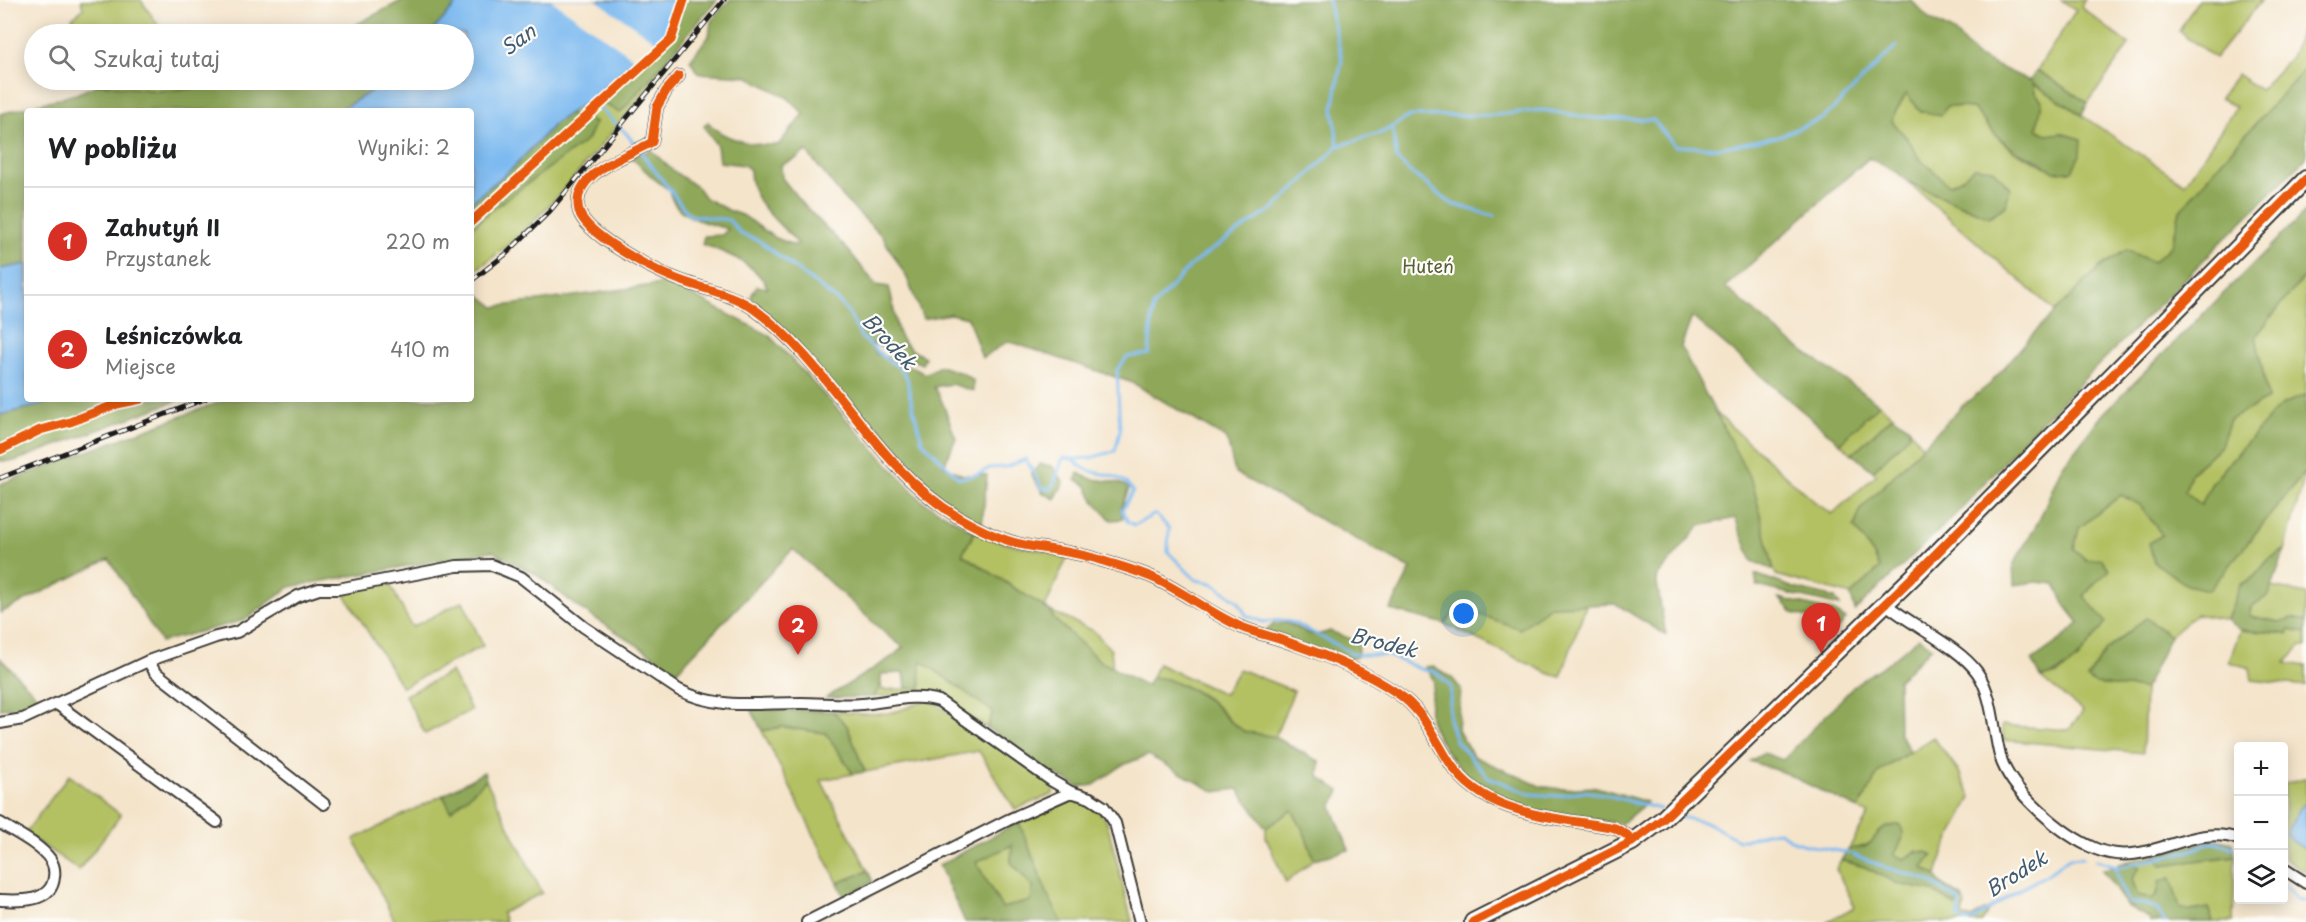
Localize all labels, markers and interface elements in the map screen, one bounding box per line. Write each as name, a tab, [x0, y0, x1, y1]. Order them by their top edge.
water label: San	[494, 16, 542, 62]
search box	[24, 24, 474, 90]
icon: search	[45, 41, 78, 74]
text: Szukaj tutaj	[93, 41, 220, 74]
text: W pobliżu	[48, 128, 177, 167]
text: Wyniki: 2	[357, 132, 450, 162]
text: Zahutyń II	[105, 210, 220, 243]
text: 1	[63, 226, 72, 256]
text: 220 m	[386, 226, 450, 256]
text: Przystanek	[105, 243, 211, 273]
park label: Huteń	[1402, 252, 1454, 279]
water label: Brodek	[856, 306, 925, 377]
text: Leśniczówka	[105, 318, 243, 351]
text: 2	[60, 334, 75, 364]
text: 410 m	[390, 334, 450, 364]
text: Miejsce	[105, 351, 176, 381]
your location	[1449, 599, 1478, 628]
pin: 1	[1802, 604, 1840, 653]
pin: 2	[778, 606, 818, 655]
water label: Brodek	[1347, 619, 1421, 665]
map controls	[2234, 742, 2288, 904]
button: +	[2234, 742, 2288, 796]
button: −	[2234, 796, 2288, 850]
water label: Brodek	[1979, 842, 2053, 904]
button: layers	[2234, 850, 2288, 904]

